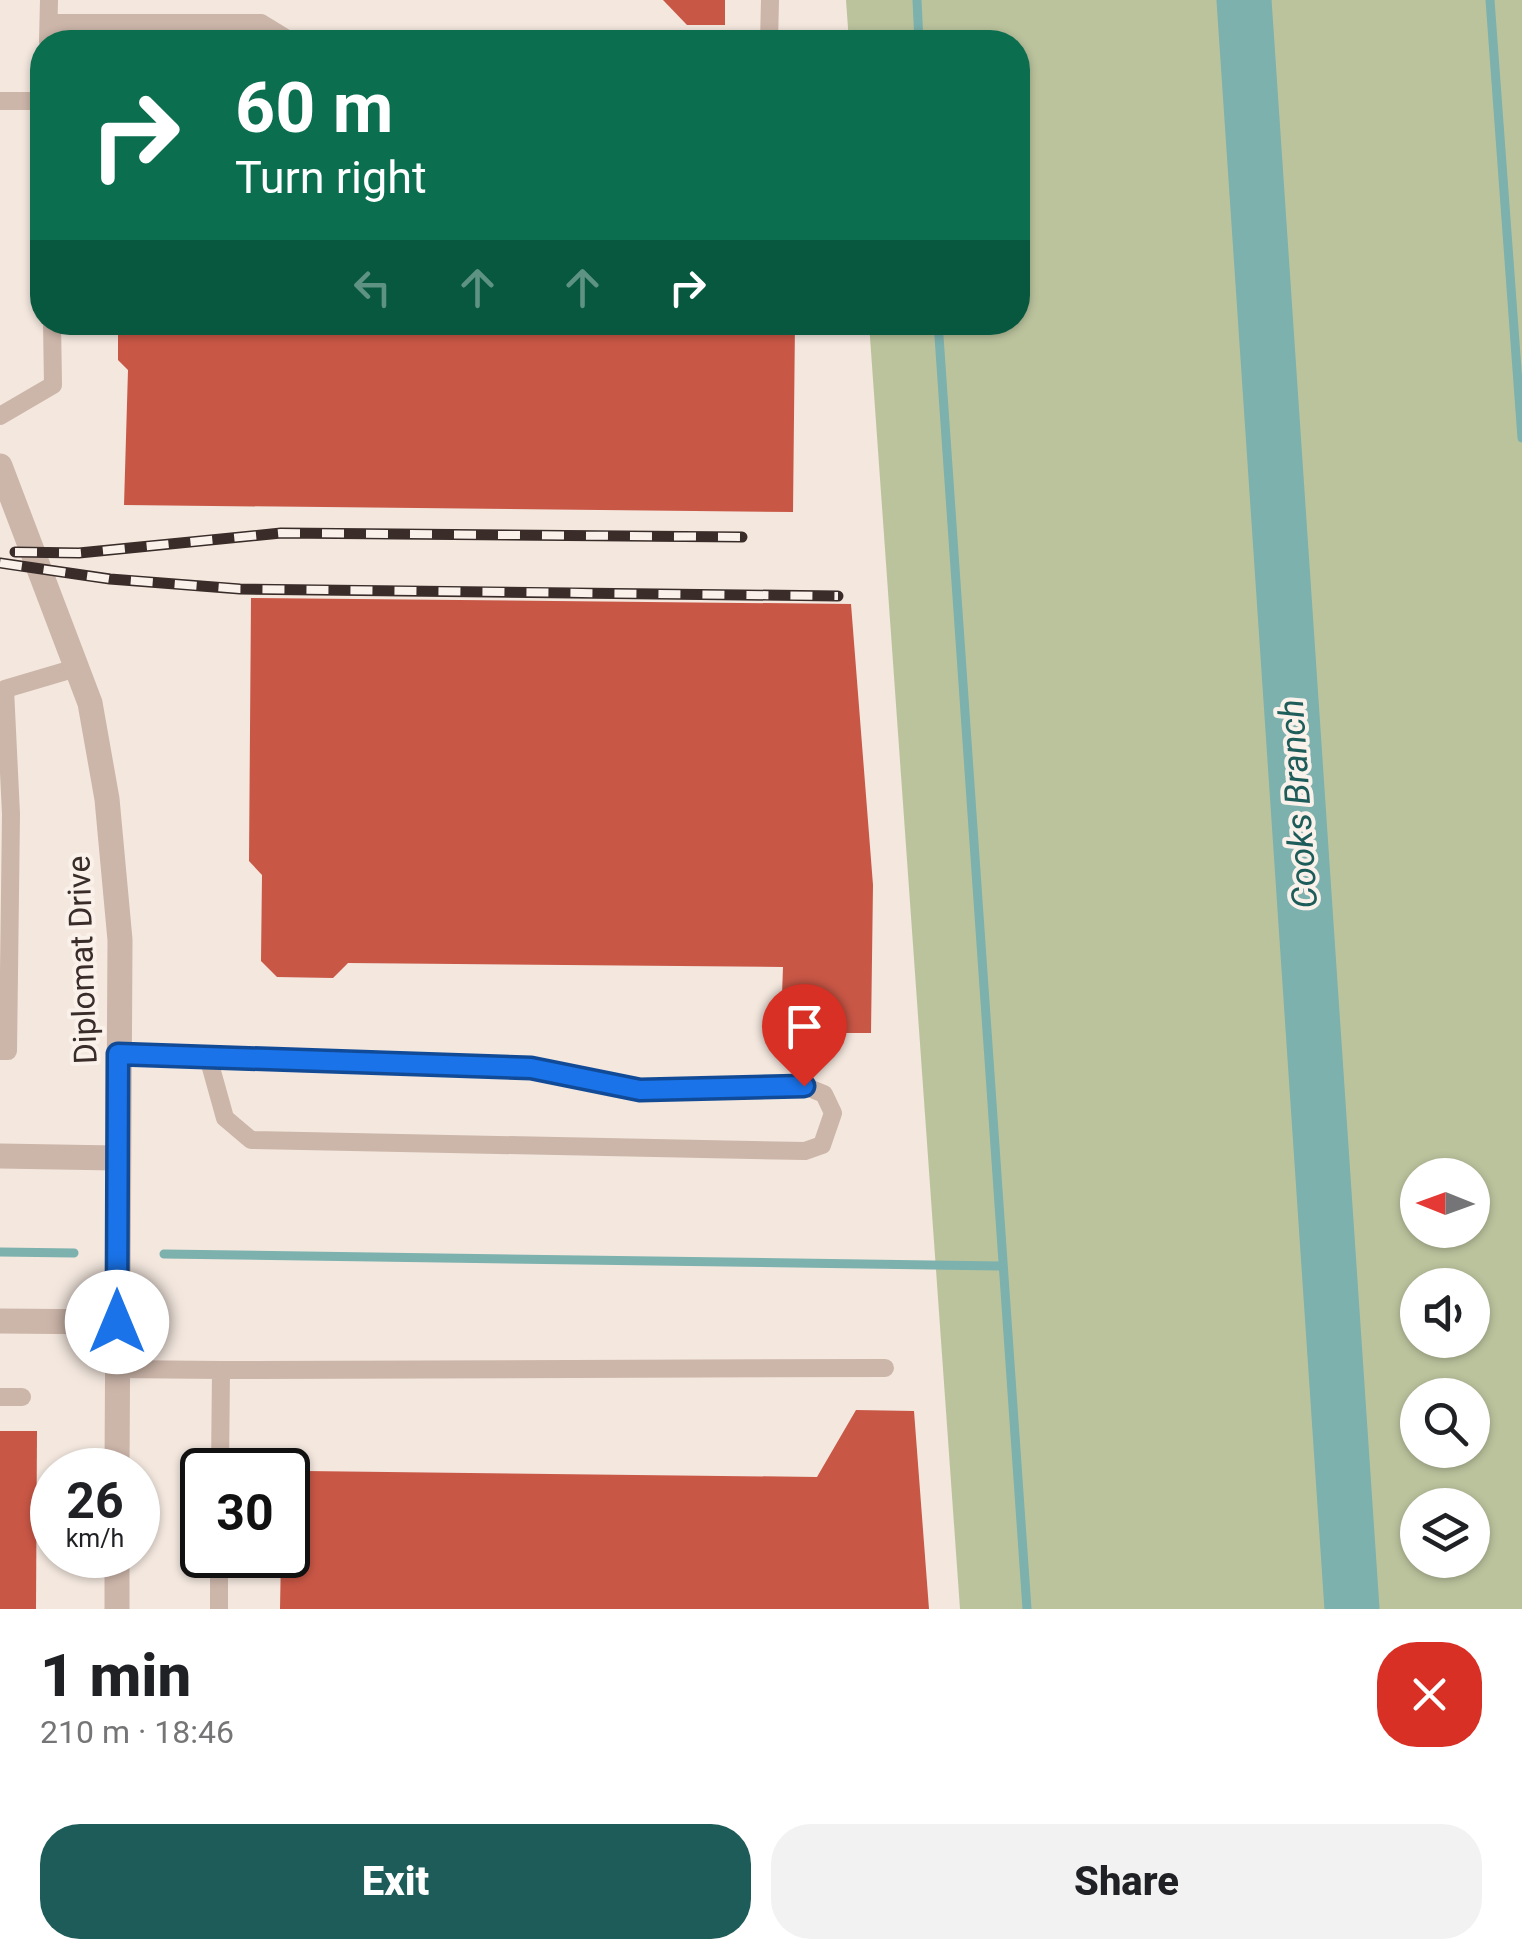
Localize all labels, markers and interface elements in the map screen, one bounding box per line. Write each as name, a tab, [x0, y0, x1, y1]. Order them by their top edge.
text: 60 m	[235, 67, 393, 149]
icon: right	[70, 70, 200, 200]
text: Turn right	[235, 151, 427, 204]
icon: left	[345, 260, 400, 315]
icon: ahead	[450, 260, 505, 315]
icon: ahead	[555, 260, 610, 315]
icon: right	[660, 260, 715, 315]
water label: Cooks Branch	[1271, 698, 1326, 910]
street label: Diplomat Drive	[59, 855, 105, 1065]
pin	[762, 984, 847, 1087]
icon: arrive	[777, 999, 832, 1054]
north arrow	[1400, 1158, 1490, 1248]
map controls	[1400, 1158, 1490, 1578]
button: sound	[1400, 1268, 1490, 1358]
position arrow	[65, 1270, 169, 1374]
button: search	[1400, 1378, 1490, 1468]
speed limit sign: 30	[180, 1448, 310, 1578]
text: 26	[66, 1472, 124, 1530]
button: layers	[1400, 1488, 1490, 1578]
text: km/h	[66, 1524, 124, 1553]
text: 1 min	[40, 1640, 191, 1711]
button: close	[1377, 1642, 1482, 1747]
text: 210 m · 18:46	[40, 1713, 234, 1751]
button: Exit	[40, 1824, 751, 1939]
button: Share	[771, 1824, 1482, 1939]

